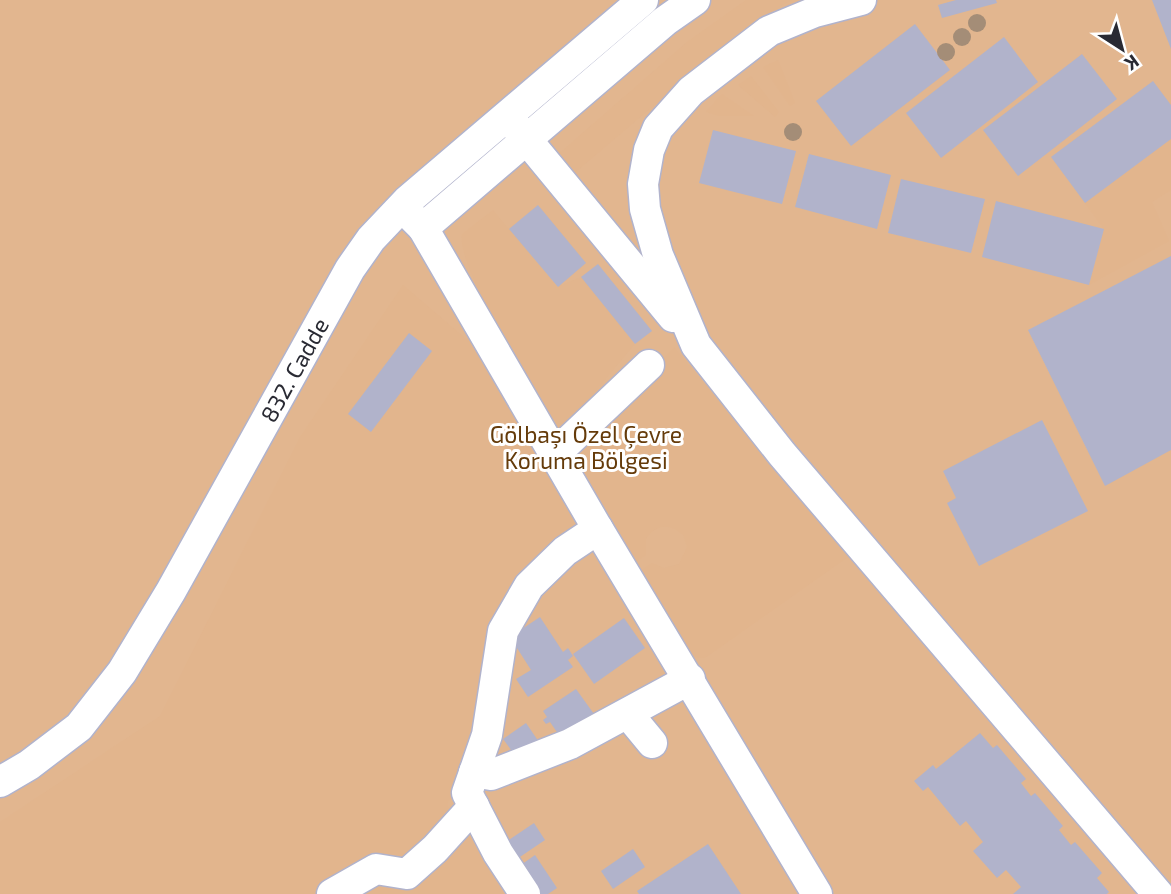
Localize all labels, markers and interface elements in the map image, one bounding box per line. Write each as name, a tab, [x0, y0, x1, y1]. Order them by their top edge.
north arrow	[1087, 14, 1157, 84]
text: K	[1121, 50, 1144, 76]
street label: 832. Cadde	[254, 313, 334, 427]
park label: Gölbaşı Özel Çevre Koruma Bölgesi	[490, 420, 682, 474]

